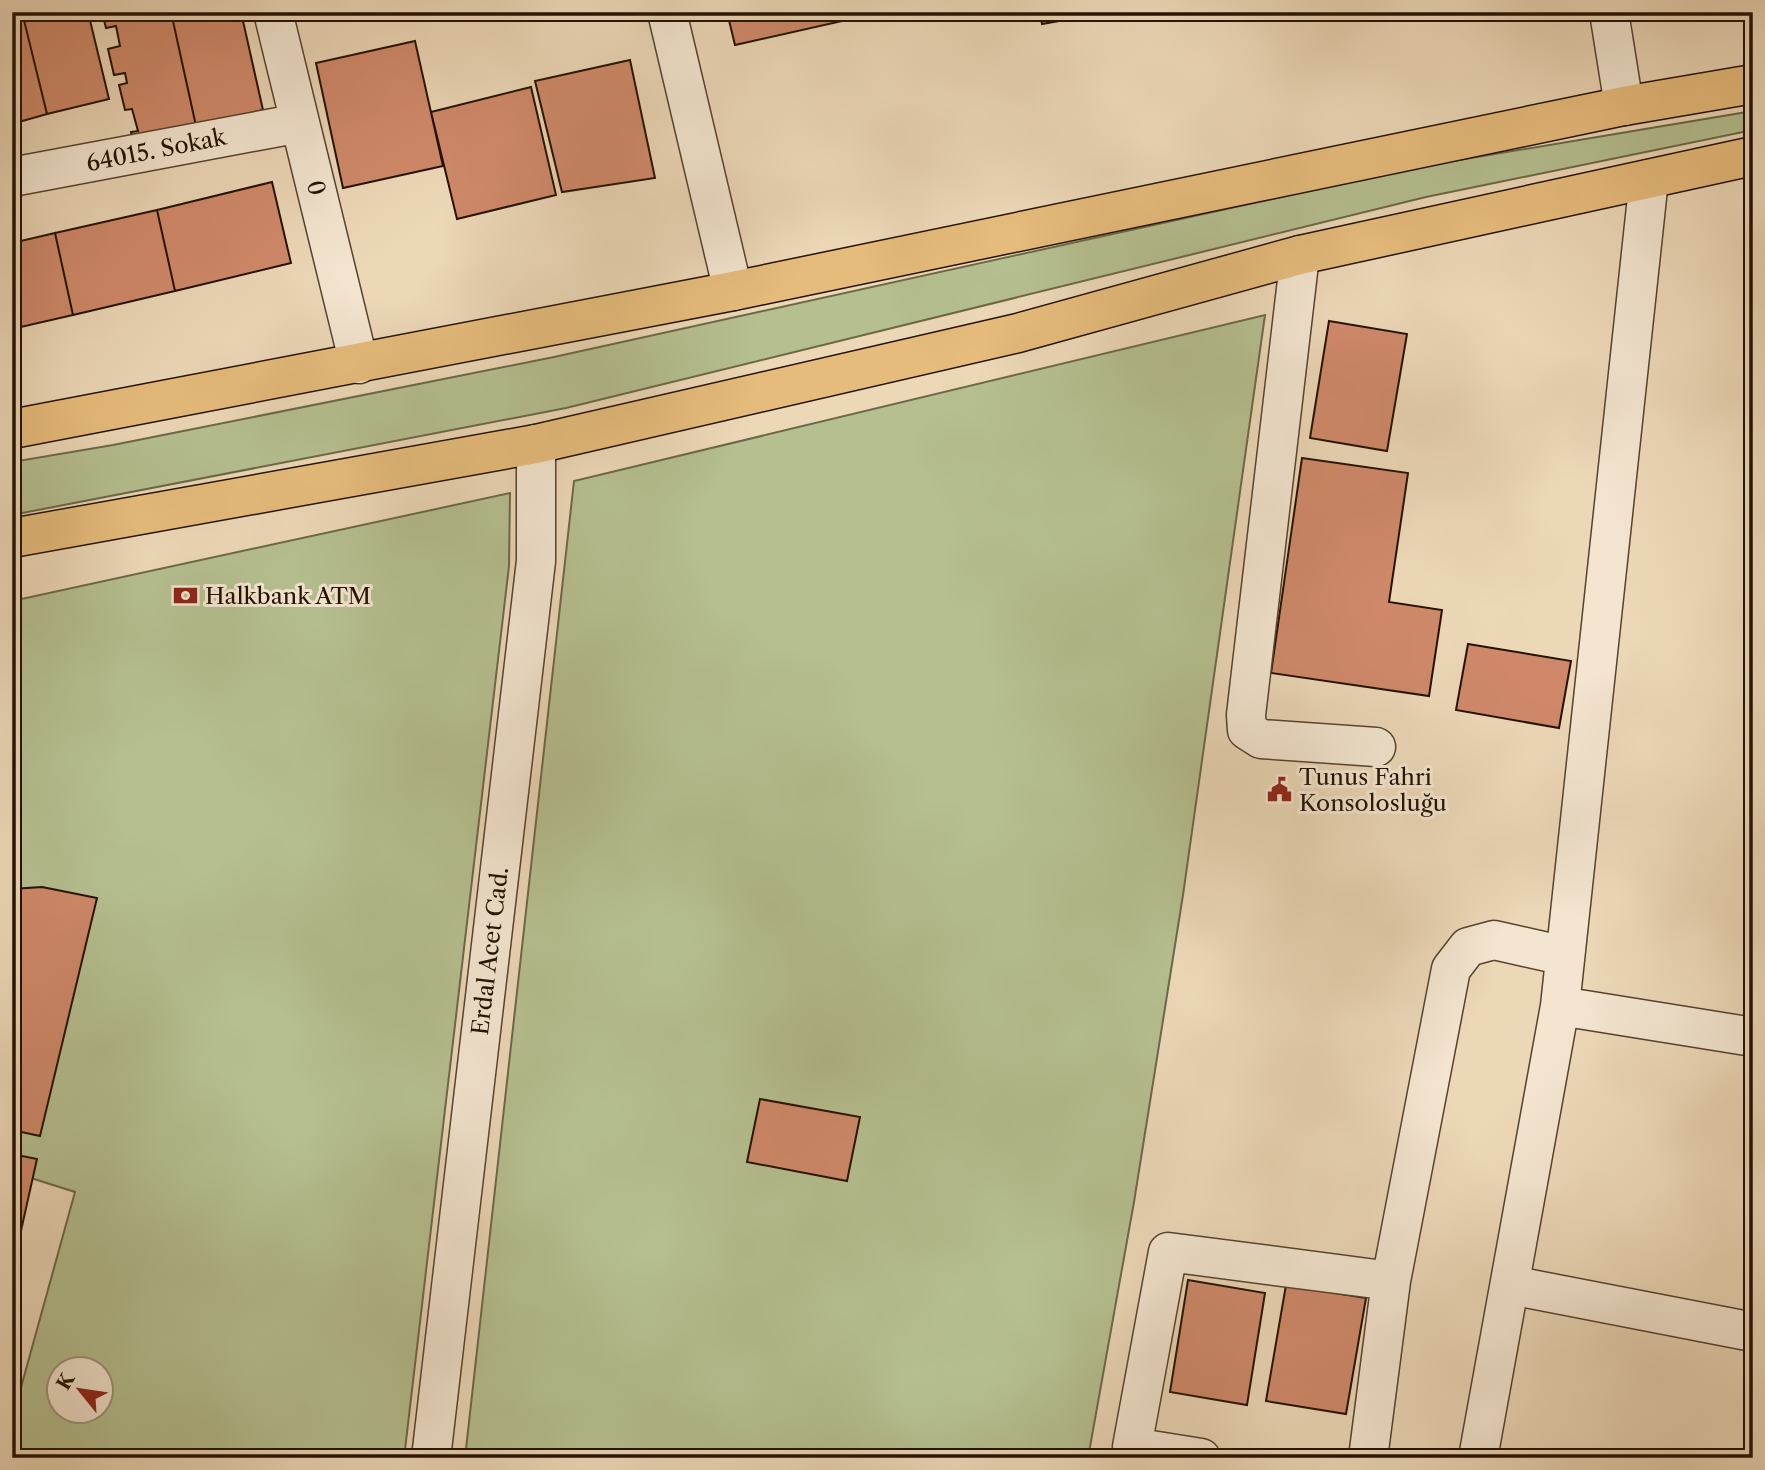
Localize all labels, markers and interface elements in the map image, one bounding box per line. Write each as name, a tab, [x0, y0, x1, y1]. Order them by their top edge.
street label: 64015. Sokak	[84, 122, 230, 177]
street label: 0	[301, 178, 331, 198]
bank icon: Halkbank ATM	[171, 582, 199, 610]
place label: Halkbank ATM	[205, 582, 371, 610]
place label: Tunus Fahri Konsolosluğu	[1299, 763, 1447, 817]
public building icon: Tunus Fahri Konsolosluğu	[1265, 776, 1293, 804]
street label: Erdal Acet Cad.	[466, 865, 514, 1037]
north arrow	[46, 1354, 116, 1424]
text: K	[52, 1369, 80, 1394]

